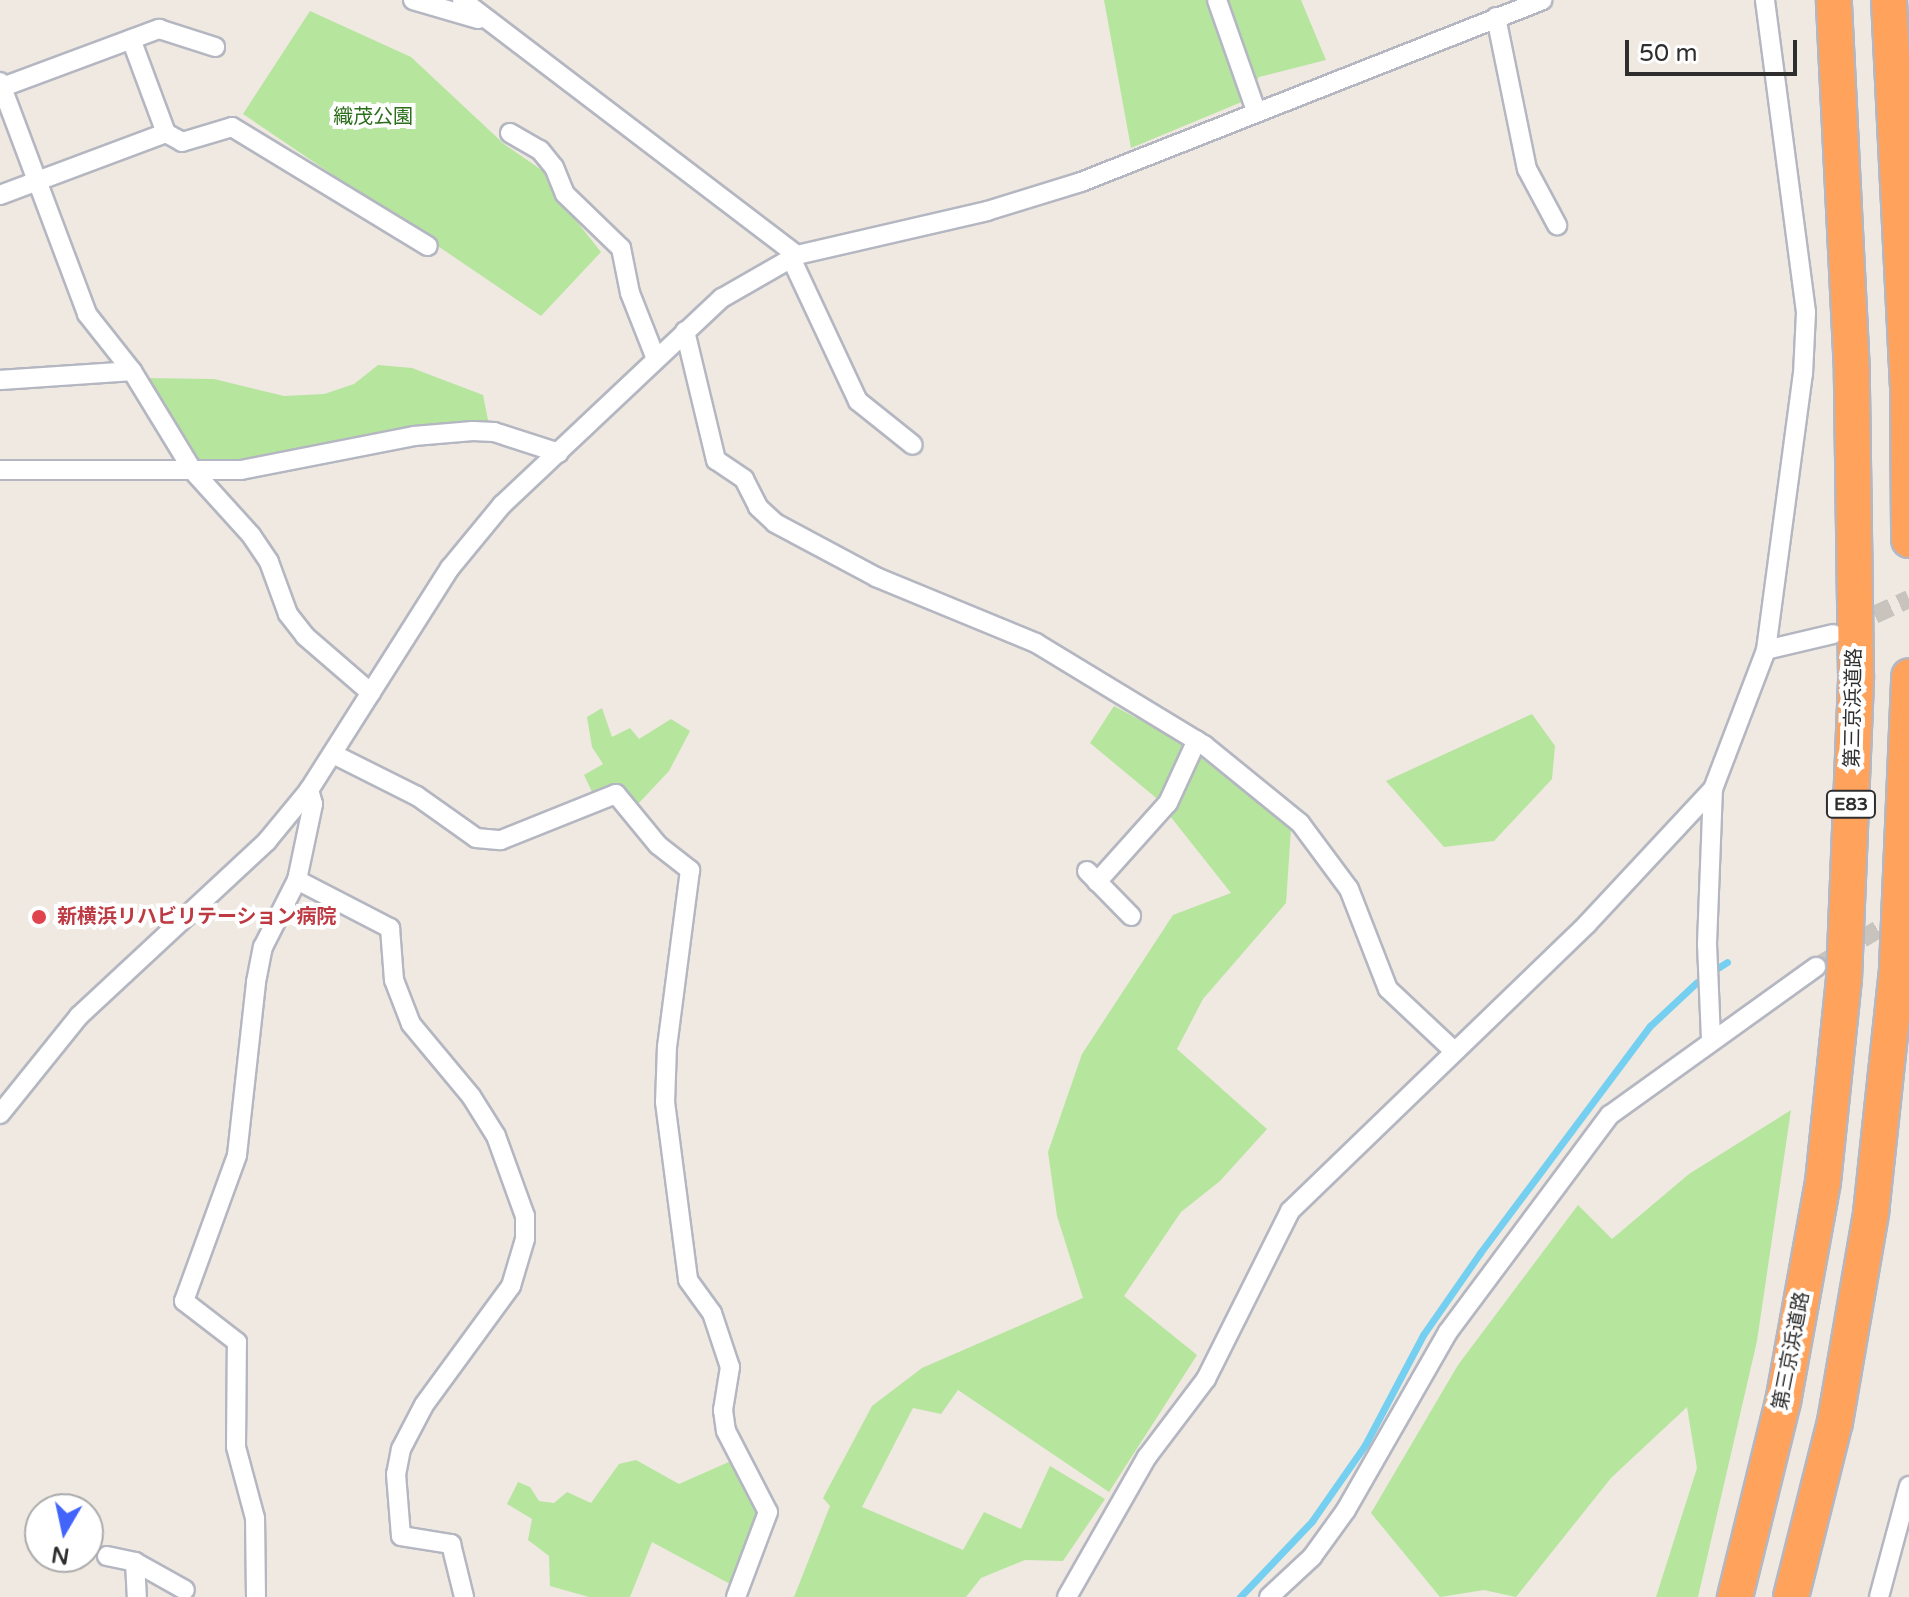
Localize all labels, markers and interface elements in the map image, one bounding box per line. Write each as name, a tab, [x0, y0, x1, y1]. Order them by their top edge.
scale bar	[1629, 24, 1801, 74]
text: 50 m	[1639, 39, 1697, 68]
park label: 織茂公園	[333, 105, 413, 129]
street label: 第三京浜道路	[1841, 648, 1867, 768]
road number: E83	[1825, 790, 1877, 818]
place label: 新横浜リハビリテーション病院	[57, 905, 337, 929]
marker: 新横浜リハビリテーション病院	[28, 906, 50, 928]
street label: 第三京浜道路	[1769, 1290, 1815, 1412]
north arrow	[24, 1493, 104, 1573]
text: N	[50, 1541, 71, 1569]

